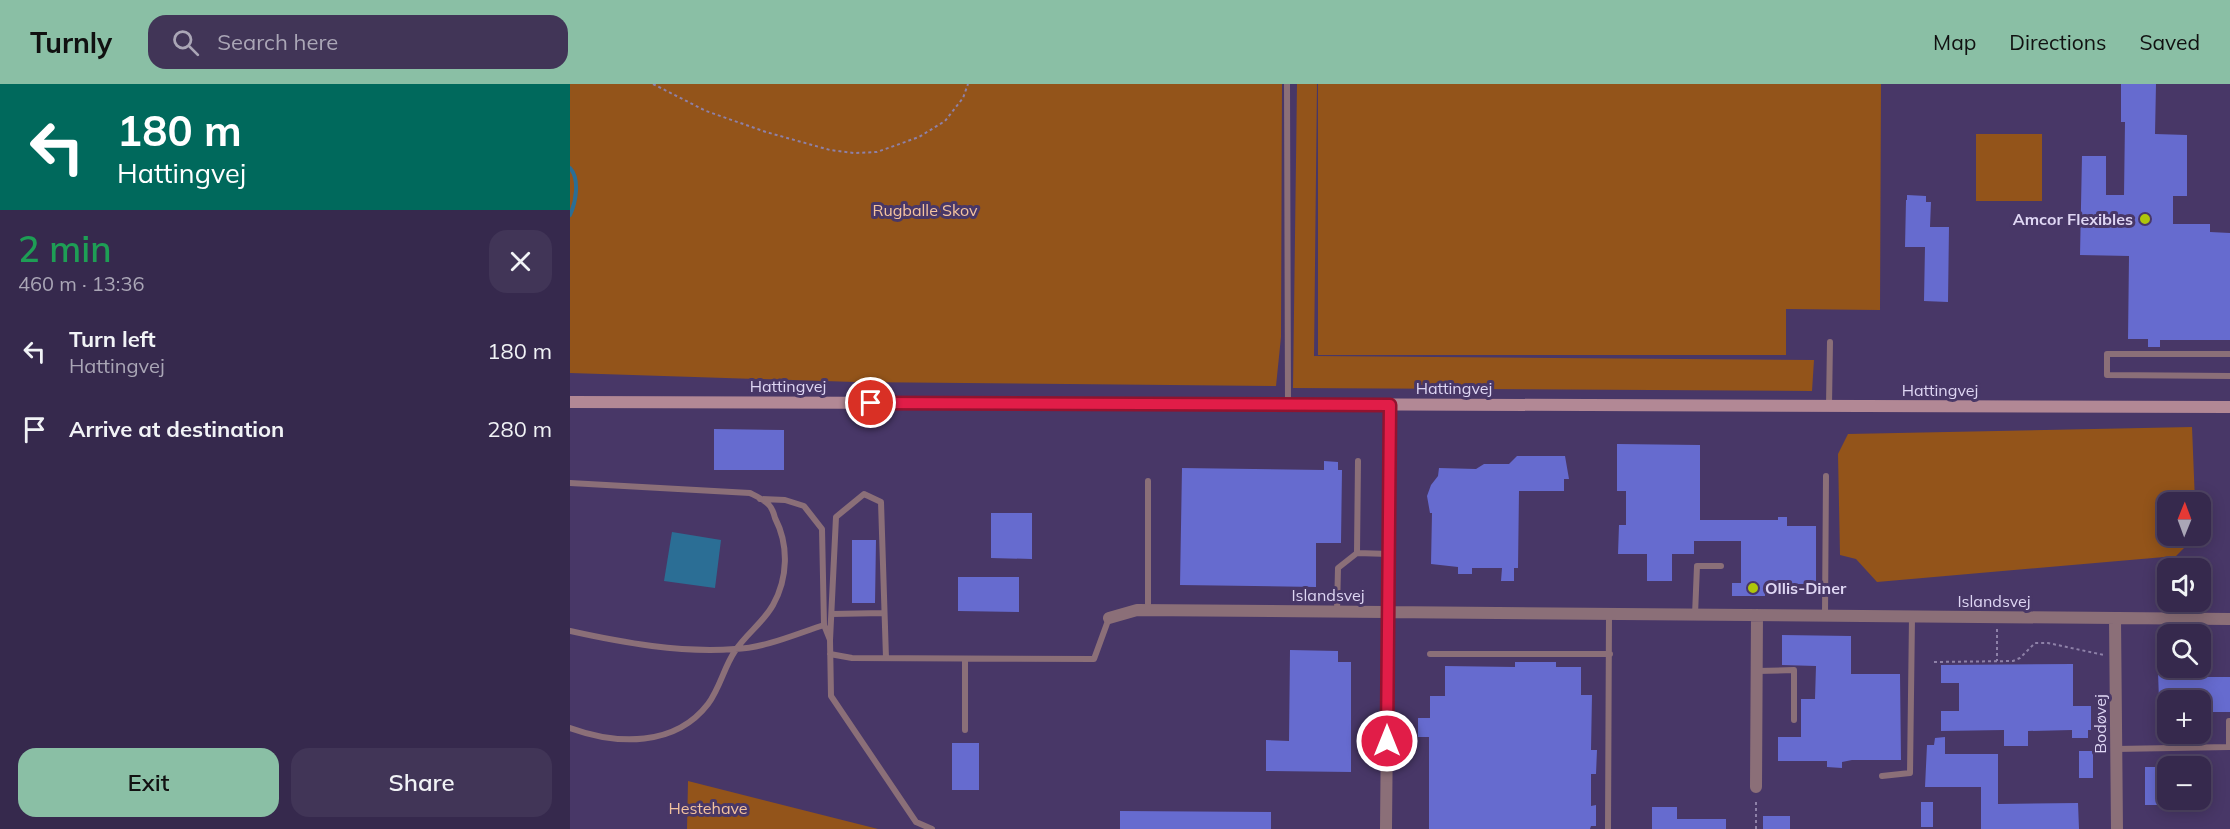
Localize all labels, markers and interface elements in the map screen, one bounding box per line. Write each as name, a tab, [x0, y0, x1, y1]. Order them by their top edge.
search box	[148, 15, 568, 69]
text: Turnly	[30, 25, 112, 60]
icon: search	[169, 26, 202, 59]
text: Search here	[217, 28, 338, 56]
text: Map	[1933, 29, 1976, 55]
text: Directions	[2009, 29, 2106, 55]
text: Saved	[2139, 29, 2200, 55]
text: 180 m	[117, 104, 242, 157]
icon: left	[18, 108, 96, 186]
text: Hattingvej	[117, 156, 246, 190]
park label: Rugballe Skov	[872, 200, 978, 220]
place label: Amcor Flexibles	[2013, 209, 2133, 229]
marker: Amcor Flexibles	[2138, 212, 2152, 226]
text: 2 min	[18, 226, 112, 271]
button: close	[489, 230, 552, 293]
text: 460 m · 13:36	[18, 271, 144, 296]
text: Turn left	[69, 325, 156, 353]
icon: left	[18, 335, 51, 368]
text: 180 m	[487, 337, 552, 365]
text: Hattingvej	[69, 353, 165, 378]
street label: Hattingvej	[750, 376, 826, 396]
pin	[845, 377, 896, 428]
street label: Hattingvej	[1416, 378, 1492, 398]
street label: Hattingvej	[1902, 380, 1978, 400]
icon: arrive	[854, 386, 887, 419]
icon: arrive	[18, 413, 51, 446]
text: Arrive at destination	[69, 415, 284, 443]
text: 280 m	[487, 415, 552, 443]
north arrow	[2157, 492, 2211, 546]
map controls	[2157, 492, 2211, 810]
button: sound	[2157, 558, 2211, 612]
place label: Ollis-Diner	[1765, 578, 1847, 598]
marker: Ollis-Diner	[1746, 581, 1760, 595]
street label: Islandsvej	[1291, 585, 1365, 605]
street label: Islandsvej	[1957, 591, 2031, 611]
button: search	[2157, 624, 2211, 678]
button: +	[2157, 690, 2211, 744]
street label: Bodøvej	[2090, 694, 2110, 754]
position arrow	[1355, 709, 1419, 773]
button: Exit	[18, 748, 279, 817]
button: Share	[291, 748, 552, 817]
button: −	[2157, 756, 2211, 810]
park label: Hestehave	[668, 798, 748, 818]

